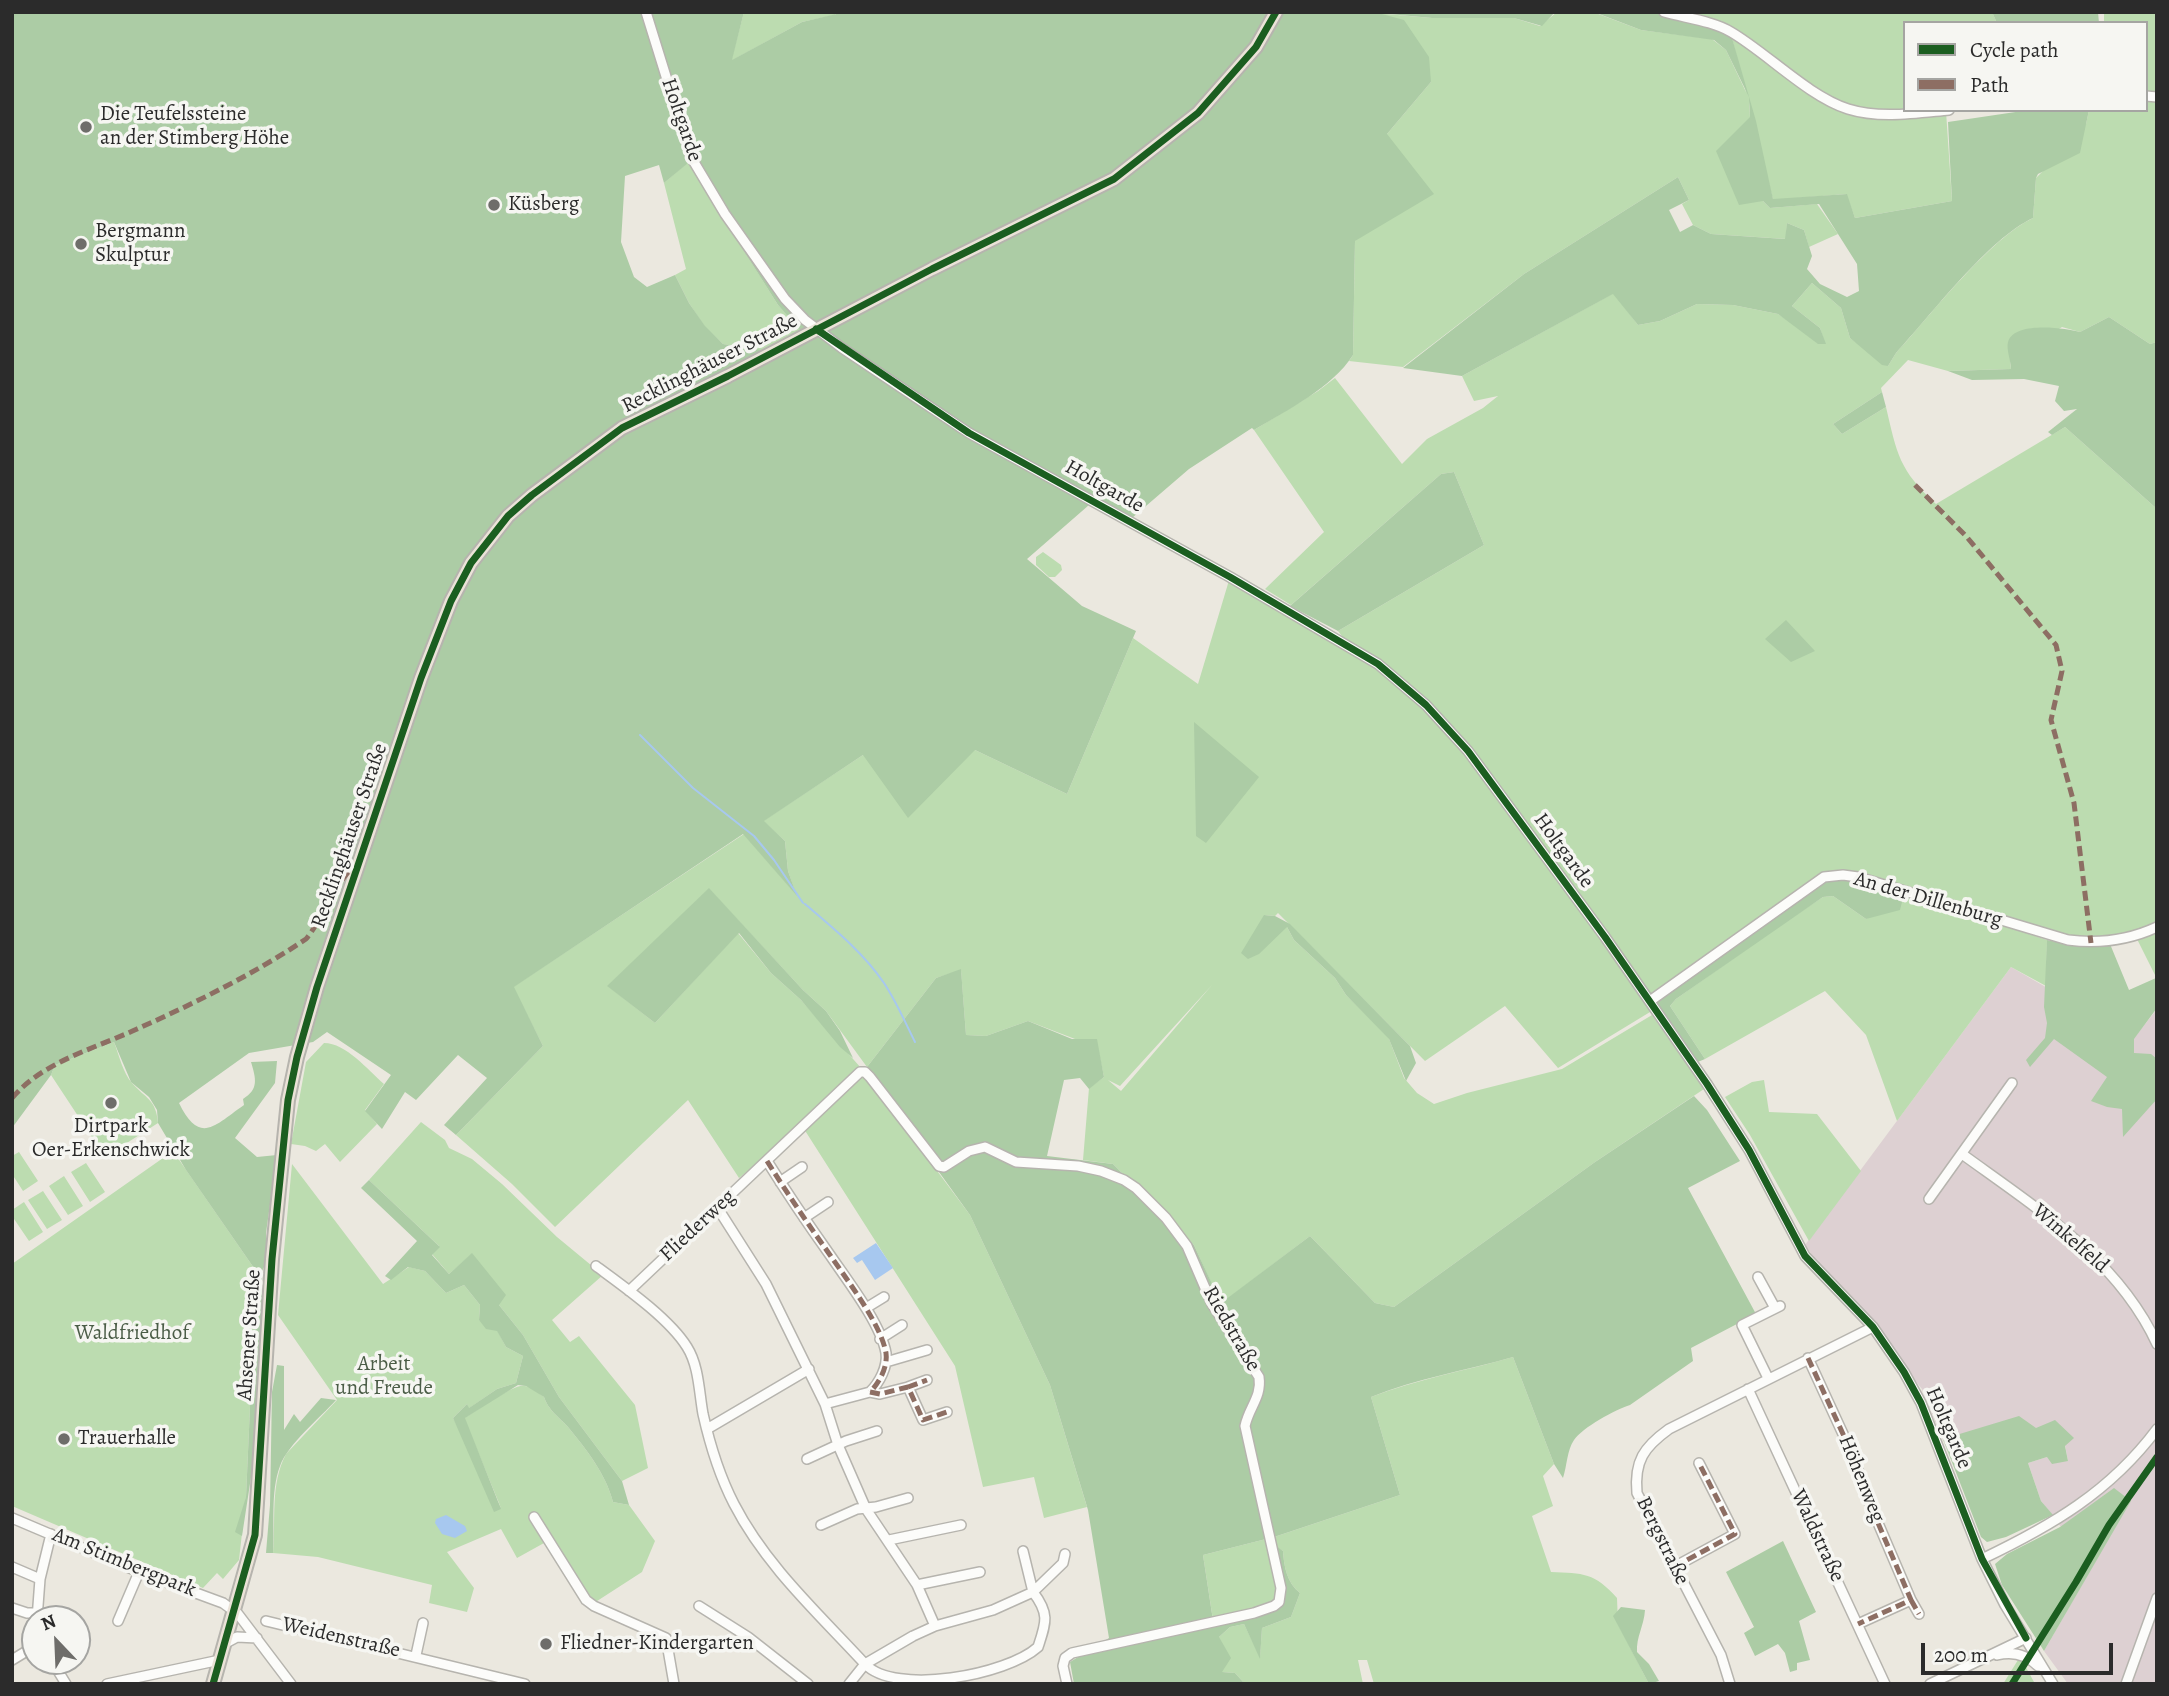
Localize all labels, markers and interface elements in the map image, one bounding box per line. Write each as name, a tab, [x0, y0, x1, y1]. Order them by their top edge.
legend	[1903, 21, 2148, 112]
text: Cycle path	[1970, 36, 2059, 64]
text: Path	[1970, 71, 2009, 99]
street label: Holtgarde	[655, 75, 707, 165]
place label: Die Teufelssteine an der Stimberg Höhe	[100, 102, 289, 152]
marker: Die Teufelssteine an der Stimberg Höhe	[78, 119, 94, 135]
place label: Küsberg	[508, 192, 579, 218]
marker: Küsberg	[486, 197, 502, 213]
place label: Bergmann Skulptur	[95, 219, 186, 269]
marker: Bergmann Skulptur	[73, 236, 89, 252]
street label: Recklinghäuser Straße	[618, 309, 802, 419]
street label: Holtgarde	[1060, 455, 1148, 519]
street label: Recklinghäuser Straße	[307, 740, 393, 932]
street label: Holtgarde	[1527, 809, 1599, 893]
street label: An der Dillenburg	[1851, 867, 2005, 933]
marker: Dirtpark Oer-Erkenschwick	[103, 1095, 119, 1111]
place label: Dirtpark Oer-Erkenschwick	[32, 1114, 190, 1164]
street label: Fliederweg	[655, 1185, 741, 1267]
street label: Winkelfeld	[2027, 1199, 2113, 1279]
street label: Ahsener Straße	[233, 1269, 267, 1401]
street label: Riedstraße	[1197, 1282, 1265, 1376]
park label: Waldfriedhof	[75, 1321, 189, 1347]
park label: Arbeit und Freude	[335, 1352, 433, 1402]
street label: Holtgarde	[1920, 1383, 1976, 1473]
place label: Trauerhalle	[78, 1426, 176, 1452]
marker: Trauerhalle	[56, 1431, 72, 1447]
street label: Höhenweg	[1832, 1432, 1890, 1526]
street label: Waldstraße	[1785, 1486, 1849, 1586]
street label: Bergstraße	[1630, 1493, 1694, 1589]
street label: Am Stimbergpark	[48, 1523, 200, 1603]
north arrow	[21, 1605, 91, 1675]
text: N	[37, 1608, 60, 1637]
street label: Weidenstraße	[280, 1612, 402, 1664]
scale bar	[1924, 1630, 2116, 1674]
place label: Fliedner-Kindergarten	[560, 1631, 754, 1657]
marker: Fliedner-Kindergarten	[538, 1636, 554, 1652]
text: 200 m	[1934, 1641, 1988, 1669]

